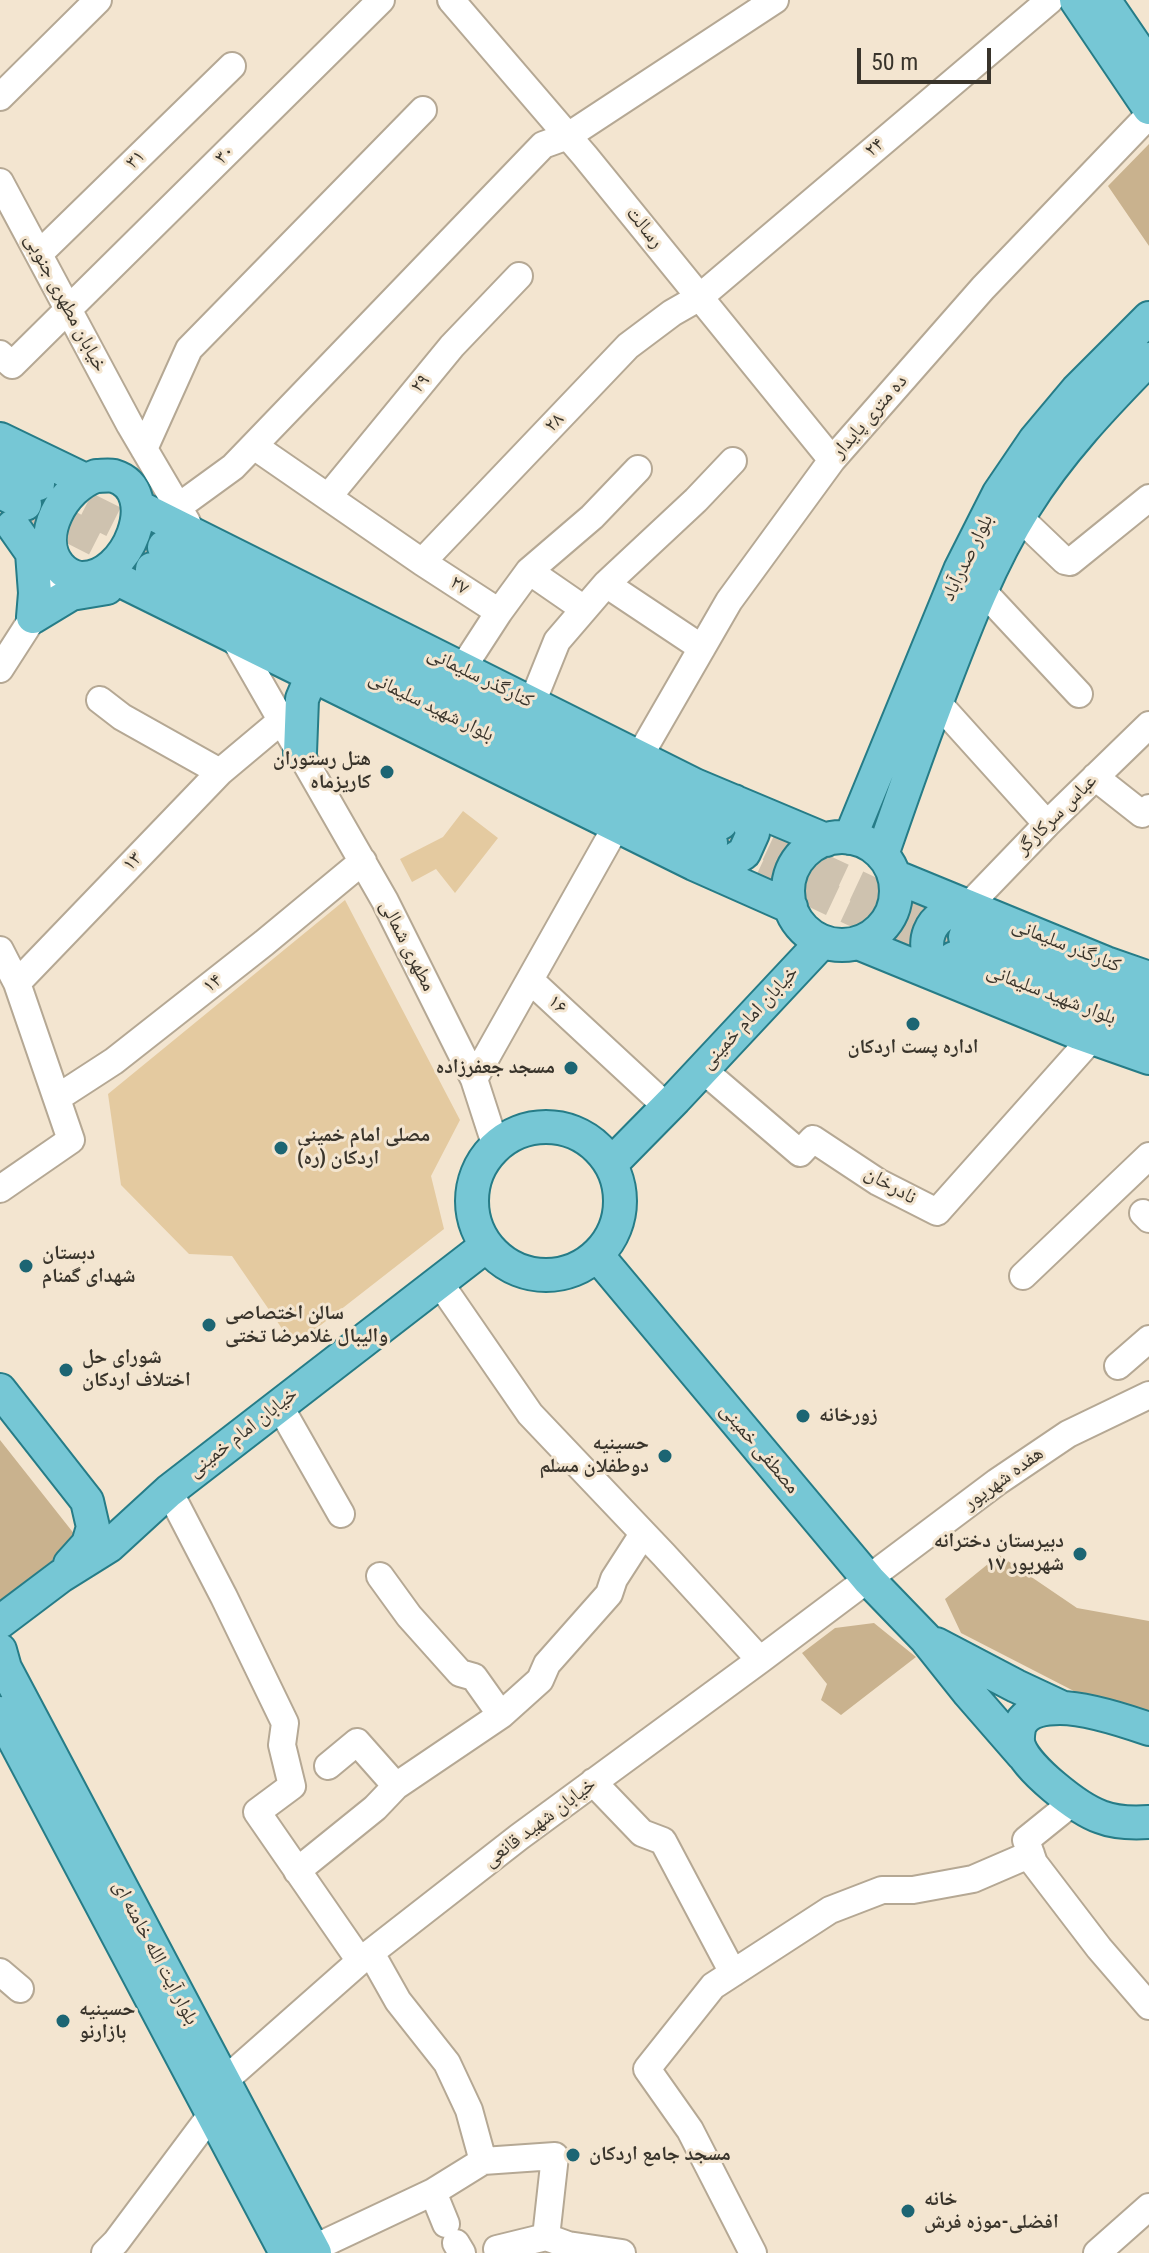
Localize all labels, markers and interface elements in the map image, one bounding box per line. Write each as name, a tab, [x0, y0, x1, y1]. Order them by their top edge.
scale bar	[861, 32, 995, 82]
text: 50 m	[871, 48, 918, 76]
street label: ۲۴	[860, 133, 890, 163]
street label: ۳۰	[210, 140, 240, 170]
street label: ۳۱	[121, 145, 151, 175]
street label: رسالت	[620, 202, 668, 254]
street label: خیابان مطهری جنوبی	[18, 230, 112, 376]
street label: ۲۹	[406, 369, 436, 399]
street label: ده متری پایدار	[827, 370, 913, 464]
street label: ۲۸	[540, 408, 570, 438]
street label: بلوار صدرآباد	[937, 511, 999, 605]
street label: ۲۷	[445, 571, 473, 601]
street label: کنارگذر سلیمانی	[423, 642, 537, 714]
street label: بلوار شهید سلیمانی	[364, 666, 498, 748]
place label: هتل رستوران کاریزماه	[273, 748, 371, 795]
marker: هتل رستوران کاریزماه	[378, 763, 396, 781]
street label: عباس سرکارگر	[1012, 770, 1102, 860]
street label: ۱۳	[118, 847, 148, 877]
street label: مطهری شمالی	[374, 897, 440, 995]
street label: کنارگذر سلیمانی	[1008, 913, 1124, 979]
street label: بلوار شهید سلیمانی	[983, 959, 1119, 1031]
street label: خیابان امام خمینی	[696, 961, 804, 1075]
street label: ۱۴	[199, 969, 227, 999]
street label: ۱۶	[542, 990, 572, 1020]
marker: اداره پست اردکان	[904, 1015, 922, 1033]
place label: اداره پست اردکان	[847, 1036, 979, 1060]
place label: مسجد جعفرزاده	[436, 1056, 555, 1080]
marker: مسجد جعفرزاده	[562, 1059, 580, 1077]
place label: مصلی امام خمینی (ره) اردکان	[297, 1124, 430, 1171]
marker: مصلی امام خمینی (ره) اردکان	[272, 1139, 290, 1157]
street label: نادرخان	[860, 1162, 920, 1210]
place label: دبستان شهدای گمنام	[42, 1242, 135, 1289]
marker: دبستان شهدای گمنام	[17, 1257, 35, 1275]
place label: سالن اختصاصی والیبال غلامرضا تختی	[225, 1302, 388, 1349]
marker: سالن اختصاصی والیبال غلامرضا تختی	[200, 1316, 218, 1334]
place label: شورای حل اختلاف اردکان	[82, 1346, 191, 1393]
marker: شورای حل اختلاف اردکان	[57, 1361, 75, 1379]
street label: خیابان امام خمینی	[183, 1383, 303, 1483]
street label: مصطفی خمینی	[714, 1399, 804, 1499]
place label: زورخانه	[819, 1404, 878, 1428]
marker: زورخانه	[794, 1407, 812, 1425]
place label: حسینیه دوطفلان مسلم	[540, 1432, 649, 1479]
street label: هفده شهریور	[959, 1442, 1049, 1516]
marker: حسینیه دوطفلان مسلم	[656, 1447, 674, 1465]
place label: دبیرستان دخترانه ۱۷ شهریور	[934, 1530, 1064, 1577]
marker: دبیرستان دخترانه ۱۷ شهریور	[1071, 1545, 1089, 1563]
street label: خیابان شهید قانعی	[479, 1773, 601, 1873]
street label: بلوار آیت الله خامنه ای	[107, 1877, 203, 2029]
place label: حسینیه بازارنو	[79, 1998, 135, 2045]
marker: حسینیه بازارنو	[54, 2012, 72, 2030]
place label: مسجد جامع اردکان	[589, 2143, 731, 2167]
marker: مسجد جامع اردکان	[564, 2146, 582, 2164]
place label: خانه افضلی-موزه فرش	[924, 2188, 1059, 2235]
marker: خانه افضلی-موزه فرش	[899, 2202, 917, 2220]

